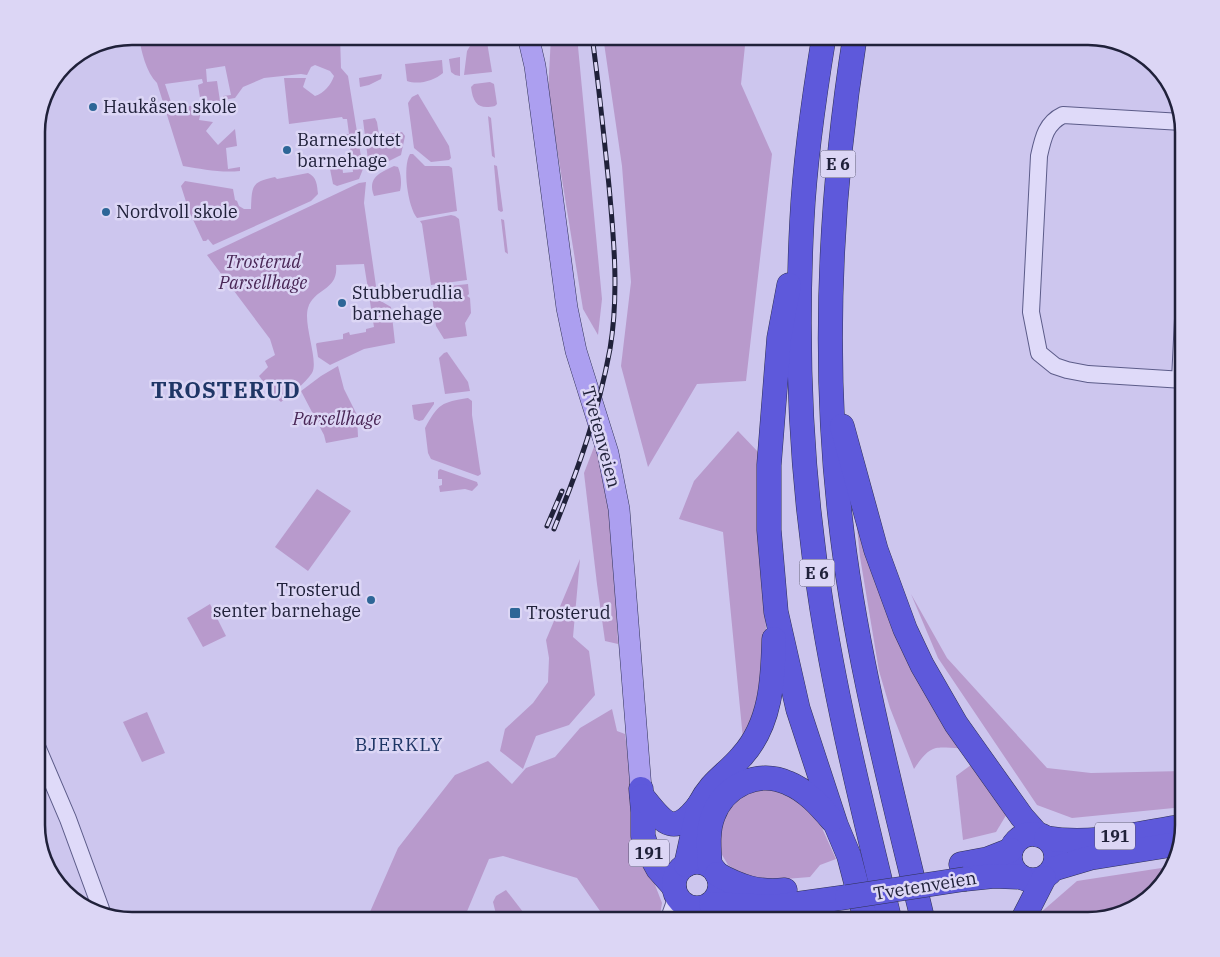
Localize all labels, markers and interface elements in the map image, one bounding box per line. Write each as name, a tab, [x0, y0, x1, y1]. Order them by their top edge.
place label: Haukåsen skole	[103, 95, 237, 118]
marker: Haukåsen skole	[87, 101, 99, 113]
place label: Barneslottet barnehage	[297, 128, 401, 172]
marker: Barneslottet barnehage	[281, 144, 293, 156]
road number: E 6	[820, 150, 856, 178]
place label: Nordvoll skole	[116, 200, 238, 223]
marker: Nordvoll skole	[100, 206, 112, 218]
park label: Trosterud Parsellhage	[218, 250, 307, 294]
place label: Stubberudlia barnehage	[352, 281, 463, 325]
marker: Stubberudlia barnehage	[336, 297, 348, 309]
district label: TROSTERUD	[151, 375, 301, 404]
street label: Tvetenveien	[577, 384, 626, 490]
park label: Parsellhage	[292, 407, 381, 430]
road number: E 6	[800, 560, 834, 586]
place label: Trosterud senter barnehage	[213, 578, 361, 622]
marker: Trosterud senter barnehage	[365, 594, 377, 606]
place label: Trosterud	[526, 601, 611, 624]
marker: Trosterud	[508, 606, 522, 620]
district label: BJERKLY	[355, 732, 443, 756]
road number: 191	[1095, 822, 1135, 849]
road number: 191	[629, 840, 669, 866]
street label: Tvetenveien	[872, 866, 978, 905]

